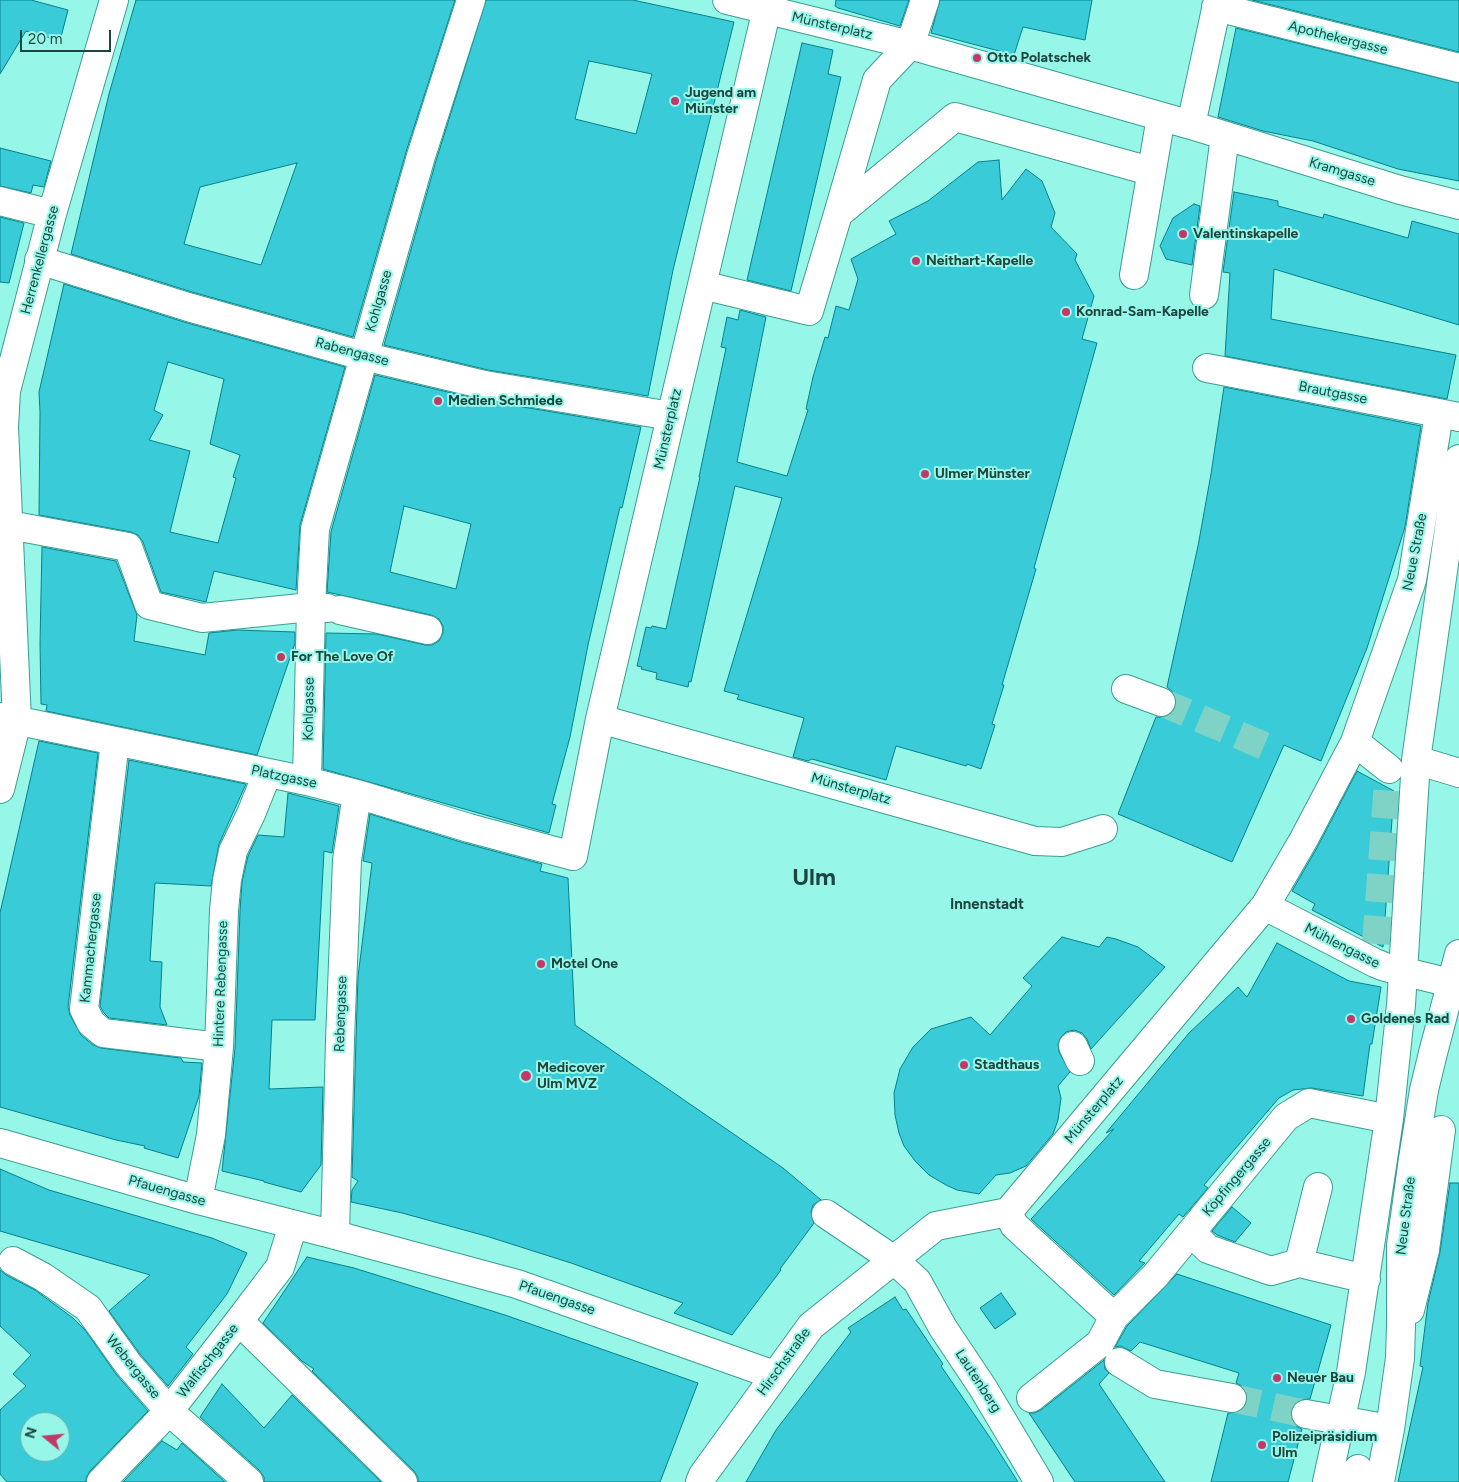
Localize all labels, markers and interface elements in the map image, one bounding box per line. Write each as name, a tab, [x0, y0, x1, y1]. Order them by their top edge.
street label: Münsterplatz	[790, 9, 874, 43]
street label: Apothekergasse	[1287, 18, 1389, 58]
scale bar	[22, 20, 114, 52]
text: 20 m	[28, 30, 62, 48]
place label: Otto Polatschek	[987, 50, 1091, 66]
marker: Otto Polatschek	[971, 52, 983, 64]
place label: Jugend am Münster	[685, 85, 756, 118]
marker: Jugend am Münster	[669, 95, 681, 107]
street label: Kramgasse	[1307, 154, 1377, 190]
street label: Herrenkellergasse	[17, 204, 63, 316]
place label: Valentinskapelle	[1193, 226, 1298, 242]
marker: Valentinskapelle	[1177, 228, 1189, 240]
place label: Neithart-Kapelle	[926, 253, 1033, 269]
marker: Neithart-Kapelle	[910, 255, 922, 267]
street label: Kohlgasse	[362, 268, 396, 334]
place label: Konrad-Sam-Kapelle	[1076, 304, 1209, 320]
marker: Konrad-Sam-Kapelle	[1060, 306, 1072, 318]
street label: Rabengasse	[313, 334, 391, 370]
street label: Brautgasse	[1297, 378, 1369, 408]
street label: Münsterplatz	[651, 387, 685, 471]
place label: Medien Schmiede	[448, 393, 563, 409]
marker: Medien Schmiede	[432, 395, 444, 407]
place label: Ulmer Münster	[935, 466, 1030, 482]
marker: Ulmer Münster	[919, 468, 931, 480]
street label: Neue Straße	[1399, 512, 1431, 592]
place label: For The Love Of	[291, 649, 393, 665]
marker: For The Love Of	[275, 651, 287, 663]
street label: Kohlgasse	[300, 677, 318, 741]
street label: Platzgasse	[250, 762, 318, 792]
street label: Münsterplatz	[809, 770, 893, 808]
district label: Ulm	[792, 864, 836, 892]
street label: Kammachergasse	[77, 892, 105, 1004]
district label: Innenstadt	[950, 896, 1024, 914]
street label: Mühlengasse	[1302, 920, 1382, 972]
street label: Hintere Rebengasse	[210, 921, 232, 1047]
place label: Motel One	[551, 956, 618, 972]
marker: Motel One	[535, 958, 547, 970]
street label: Rebengasse	[331, 976, 351, 1052]
place label: Goldenes Rad	[1361, 1011, 1449, 1027]
marker: Goldenes Rad	[1345, 1013, 1357, 1025]
place label: Stadthaus	[974, 1057, 1039, 1073]
marker: Stadthaus	[958, 1059, 970, 1071]
place label: Medicover Ulm MVZ	[537, 1060, 605, 1092]
marker: Medicover Ulm MVZ	[519, 1069, 533, 1083]
street label: Münsterplatz	[1061, 1073, 1127, 1147]
street label: Köpfingergasse	[1199, 1134, 1275, 1220]
street label: Pfauengasse	[126, 1172, 208, 1210]
street label: Neue Straße	[1393, 1176, 1419, 1256]
street label: Pfauengasse	[517, 1277, 597, 1319]
street label: Walfischgasse	[174, 1321, 242, 1401]
street label: Hirschstraße	[754, 1325, 814, 1399]
street label: Webergasse	[102, 1332, 164, 1402]
street label: Lautenberg	[951, 1346, 1005, 1416]
place label: Neuer Bau	[1287, 1370, 1354, 1386]
marker: Neuer Bau	[1271, 1372, 1283, 1384]
north arrow	[20, 1412, 70, 1462]
text: N	[21, 1425, 41, 1440]
place label: Polizeipräsidium Ulm	[1272, 1429, 1377, 1461]
marker: Polizeipräsidium Ulm	[1256, 1439, 1268, 1451]

